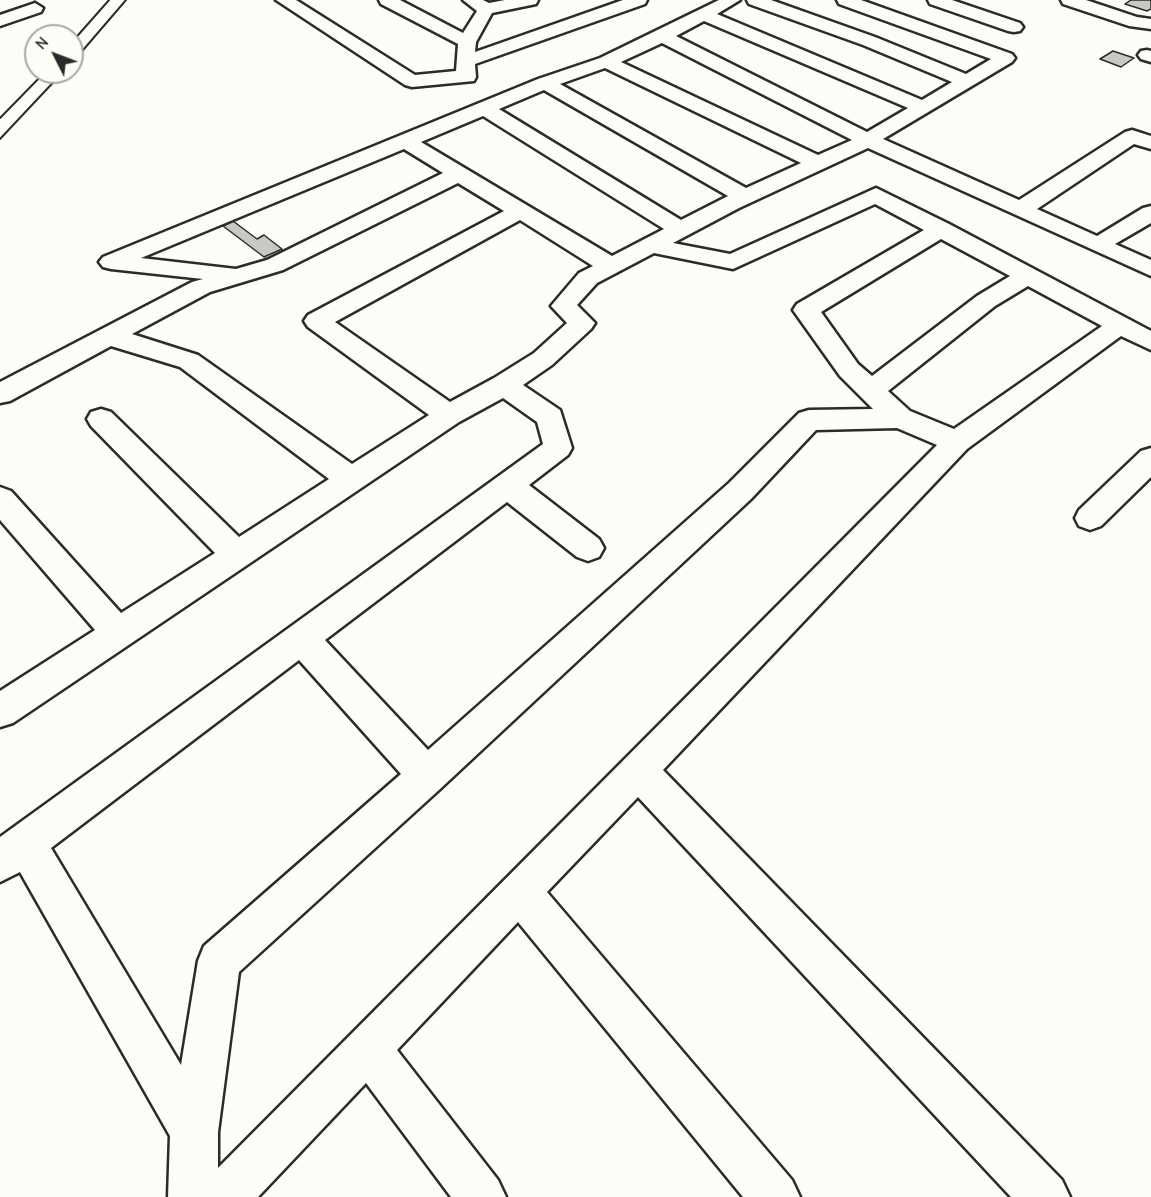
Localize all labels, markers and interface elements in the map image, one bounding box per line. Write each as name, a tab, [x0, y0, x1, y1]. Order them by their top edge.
north arrow	[24, 24, 84, 84]
text: N	[32, 33, 52, 53]

